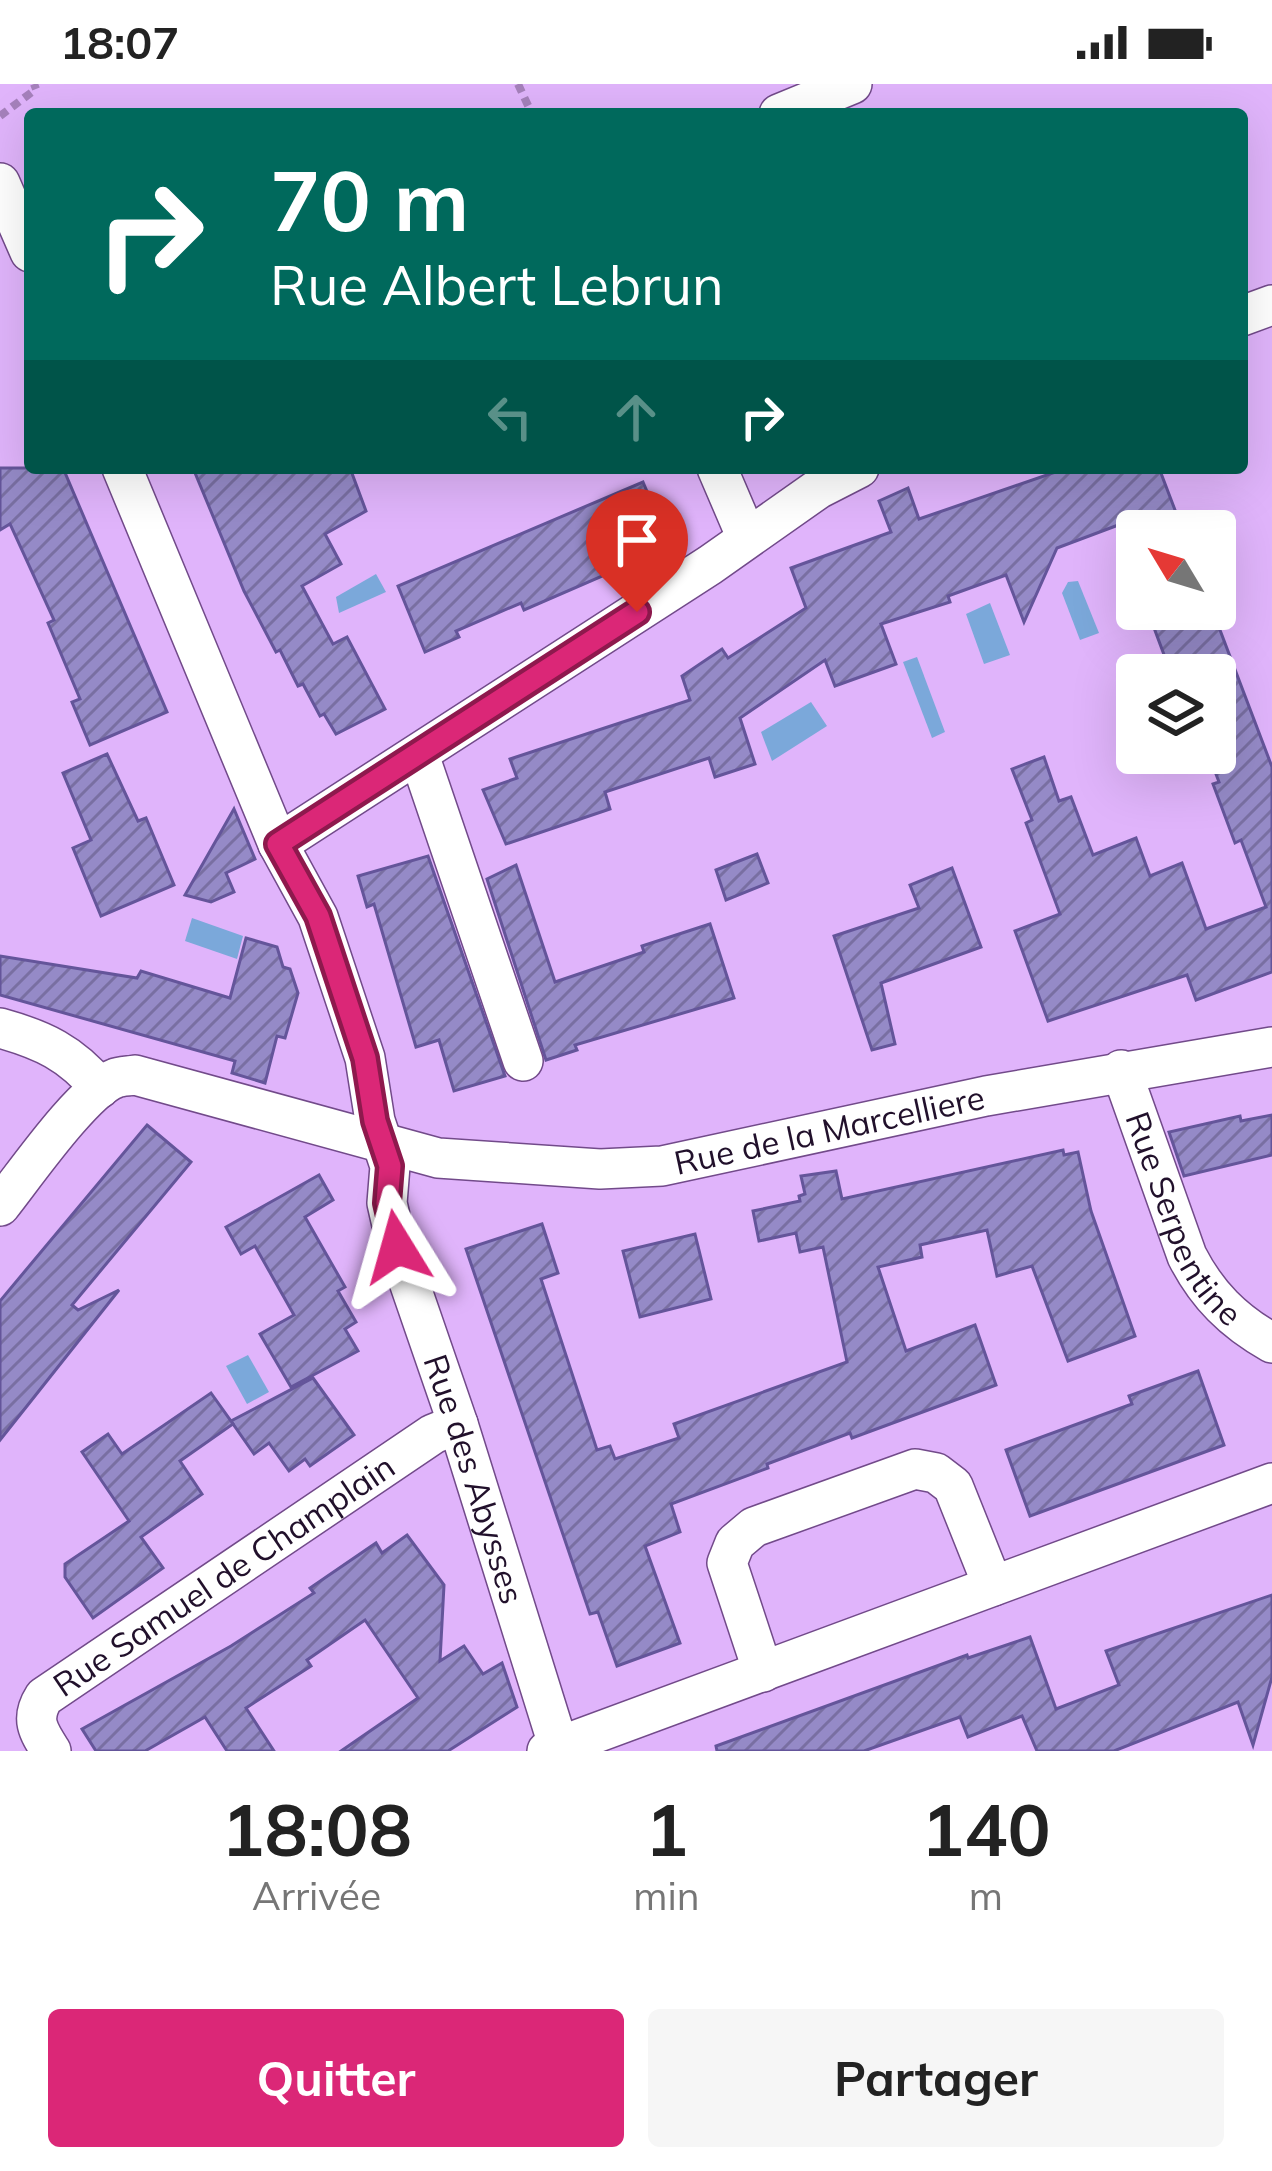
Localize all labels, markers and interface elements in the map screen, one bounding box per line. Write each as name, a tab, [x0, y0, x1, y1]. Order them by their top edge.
text: 18:07	[60, 14, 179, 70]
text: 70 m	[270, 147, 469, 252]
icon: right	[72, 156, 228, 312]
text: Rue Albert Lebrun	[270, 251, 724, 319]
icon: left	[477, 384, 543, 450]
icon: ahead	[603, 384, 669, 450]
icon: right	[729, 384, 795, 450]
pin	[586, 489, 688, 612]
icon: arrive	[604, 507, 670, 573]
north arrow	[1116, 510, 1236, 630]
map controls	[1116, 510, 1236, 774]
button: layers	[1116, 654, 1236, 774]
street label: Rue de la Marcelliere	[670, 1076, 988, 1183]
street label: Rue Serpentine	[1117, 1106, 1251, 1334]
position arrow	[334, 1184, 460, 1310]
street label: Rue des Abysses	[416, 1349, 534, 1609]
street label: Rue Samuel de Champlain	[45, 1445, 402, 1705]
text: 18:08	[221, 1784, 412, 1874]
text: 1	[645, 1784, 688, 1874]
text: 140	[921, 1784, 1051, 1874]
text: Arrivée	[252, 1871, 381, 1920]
text: min	[633, 1871, 700, 1920]
text: m	[969, 1871, 1003, 1920]
button: Quitter	[48, 2009, 624, 2147]
button: Partager	[648, 2009, 1224, 2147]

